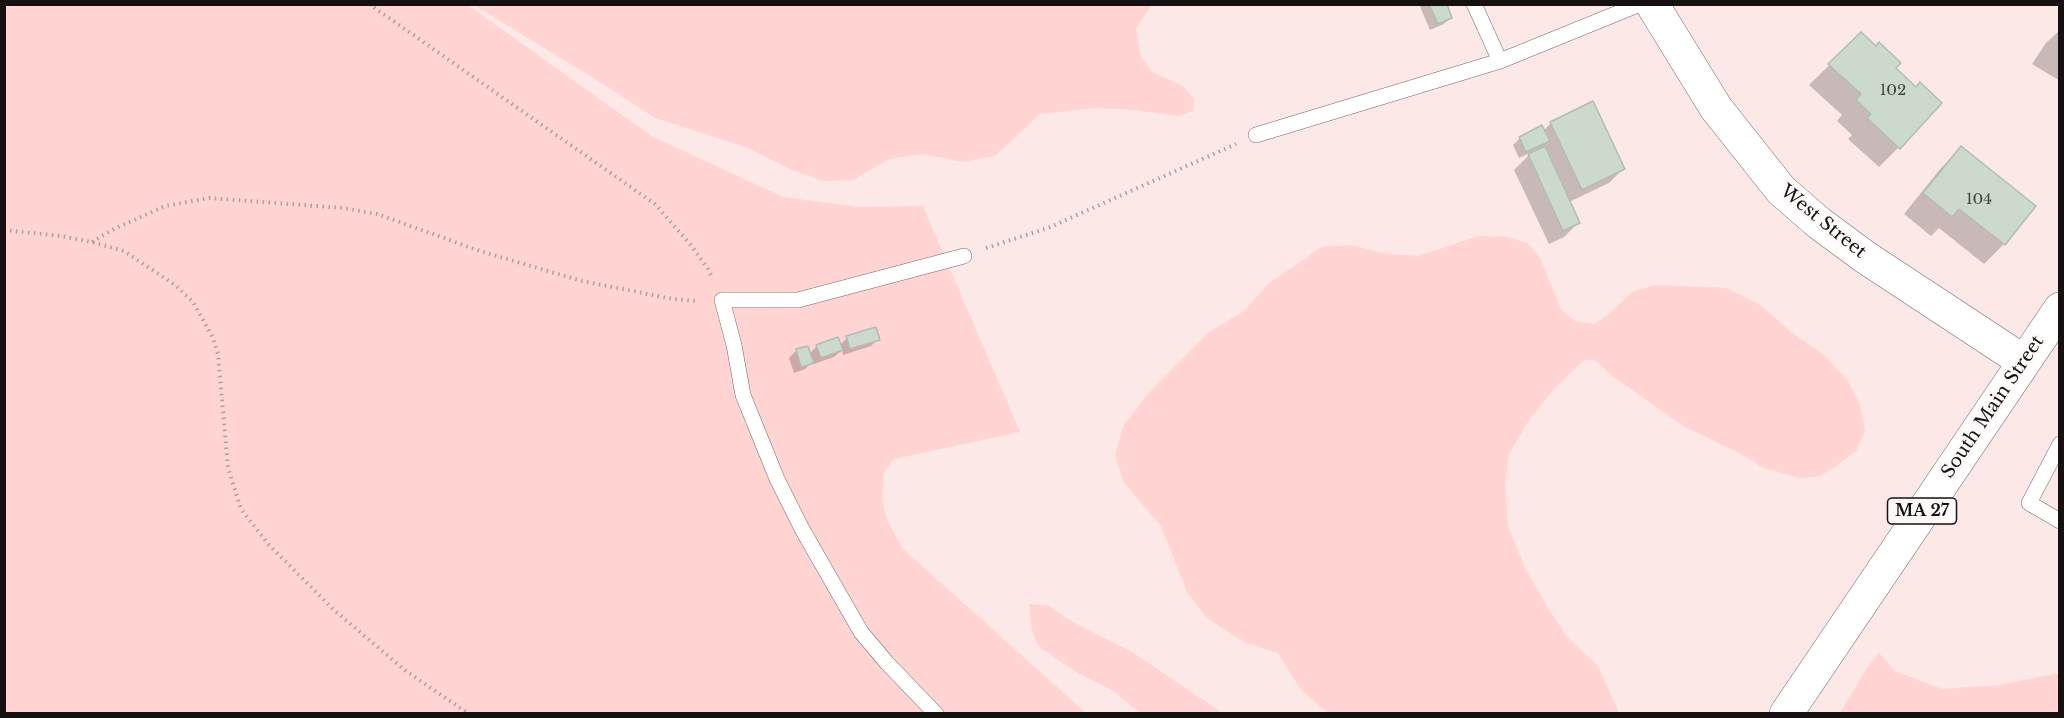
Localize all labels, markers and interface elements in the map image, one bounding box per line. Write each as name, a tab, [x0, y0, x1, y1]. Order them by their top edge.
house number: 102	[1880, 82, 1906, 100]
street label: West Street	[1776, 181, 1870, 263]
house number: 104	[1966, 191, 1992, 209]
street label: South Main Street	[1937, 332, 2049, 482]
road number: MA 27	[1888, 498, 1956, 524]

